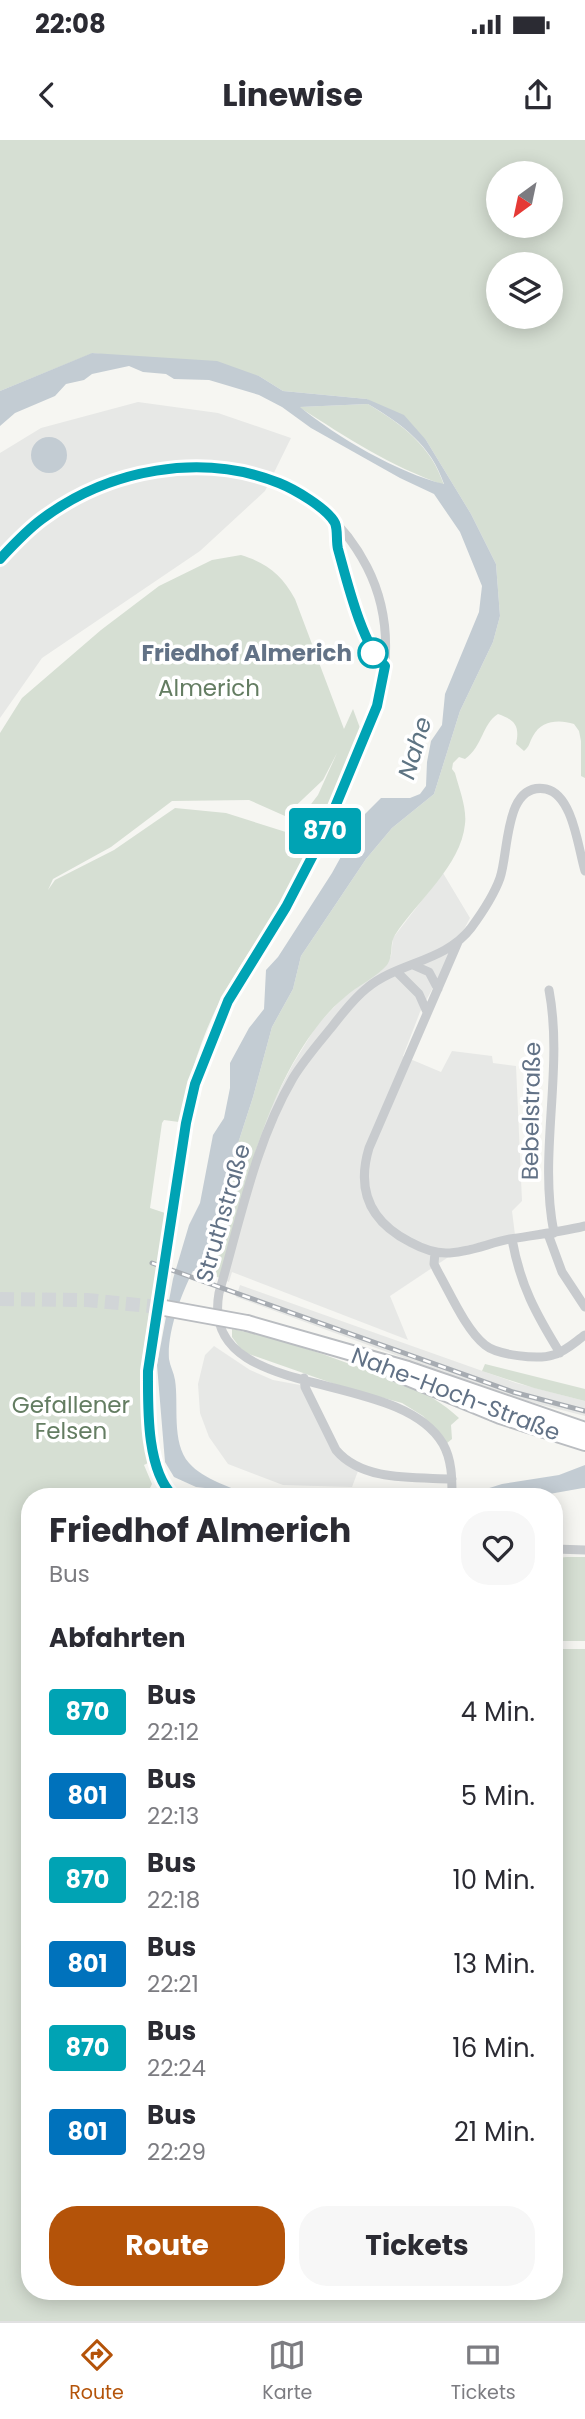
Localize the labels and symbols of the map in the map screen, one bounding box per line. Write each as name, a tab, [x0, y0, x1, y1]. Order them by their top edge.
north arrow	[486, 161, 564, 238]
place label: Friedhof Almerich	[141, 637, 352, 669]
marker: Friedhof Almerich	[358, 638, 388, 668]
park label: Almerich	[158, 672, 260, 704]
water label: Nahe	[389, 713, 440, 783]
line badge: 870	[285, 808, 365, 854]
street label: Bebelstraße	[514, 1042, 548, 1180]
street label: Struthstraße	[188, 1140, 258, 1286]
street label: Nahe-Hoch-Straße	[347, 1339, 565, 1449]
park label: Gefallener Felsen	[12, 1389, 130, 1447]

